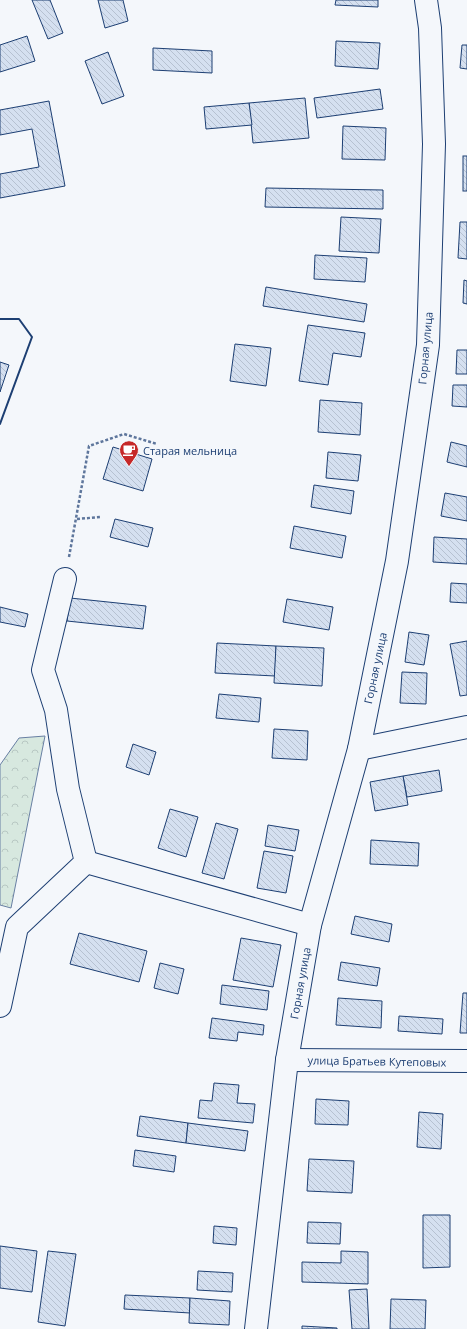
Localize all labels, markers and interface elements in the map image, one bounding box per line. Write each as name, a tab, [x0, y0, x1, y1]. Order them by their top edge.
street label: Горная улица	[414, 311, 436, 385]
cafe icon: Старая мельница	[118, 439, 140, 467]
place label: Старая мельница	[143, 443, 237, 458]
street label: Горная улица	[360, 631, 390, 705]
street label: Горная улица	[286, 946, 314, 1020]
street label: улица Братьев Кутеповых	[307, 1052, 447, 1070]

